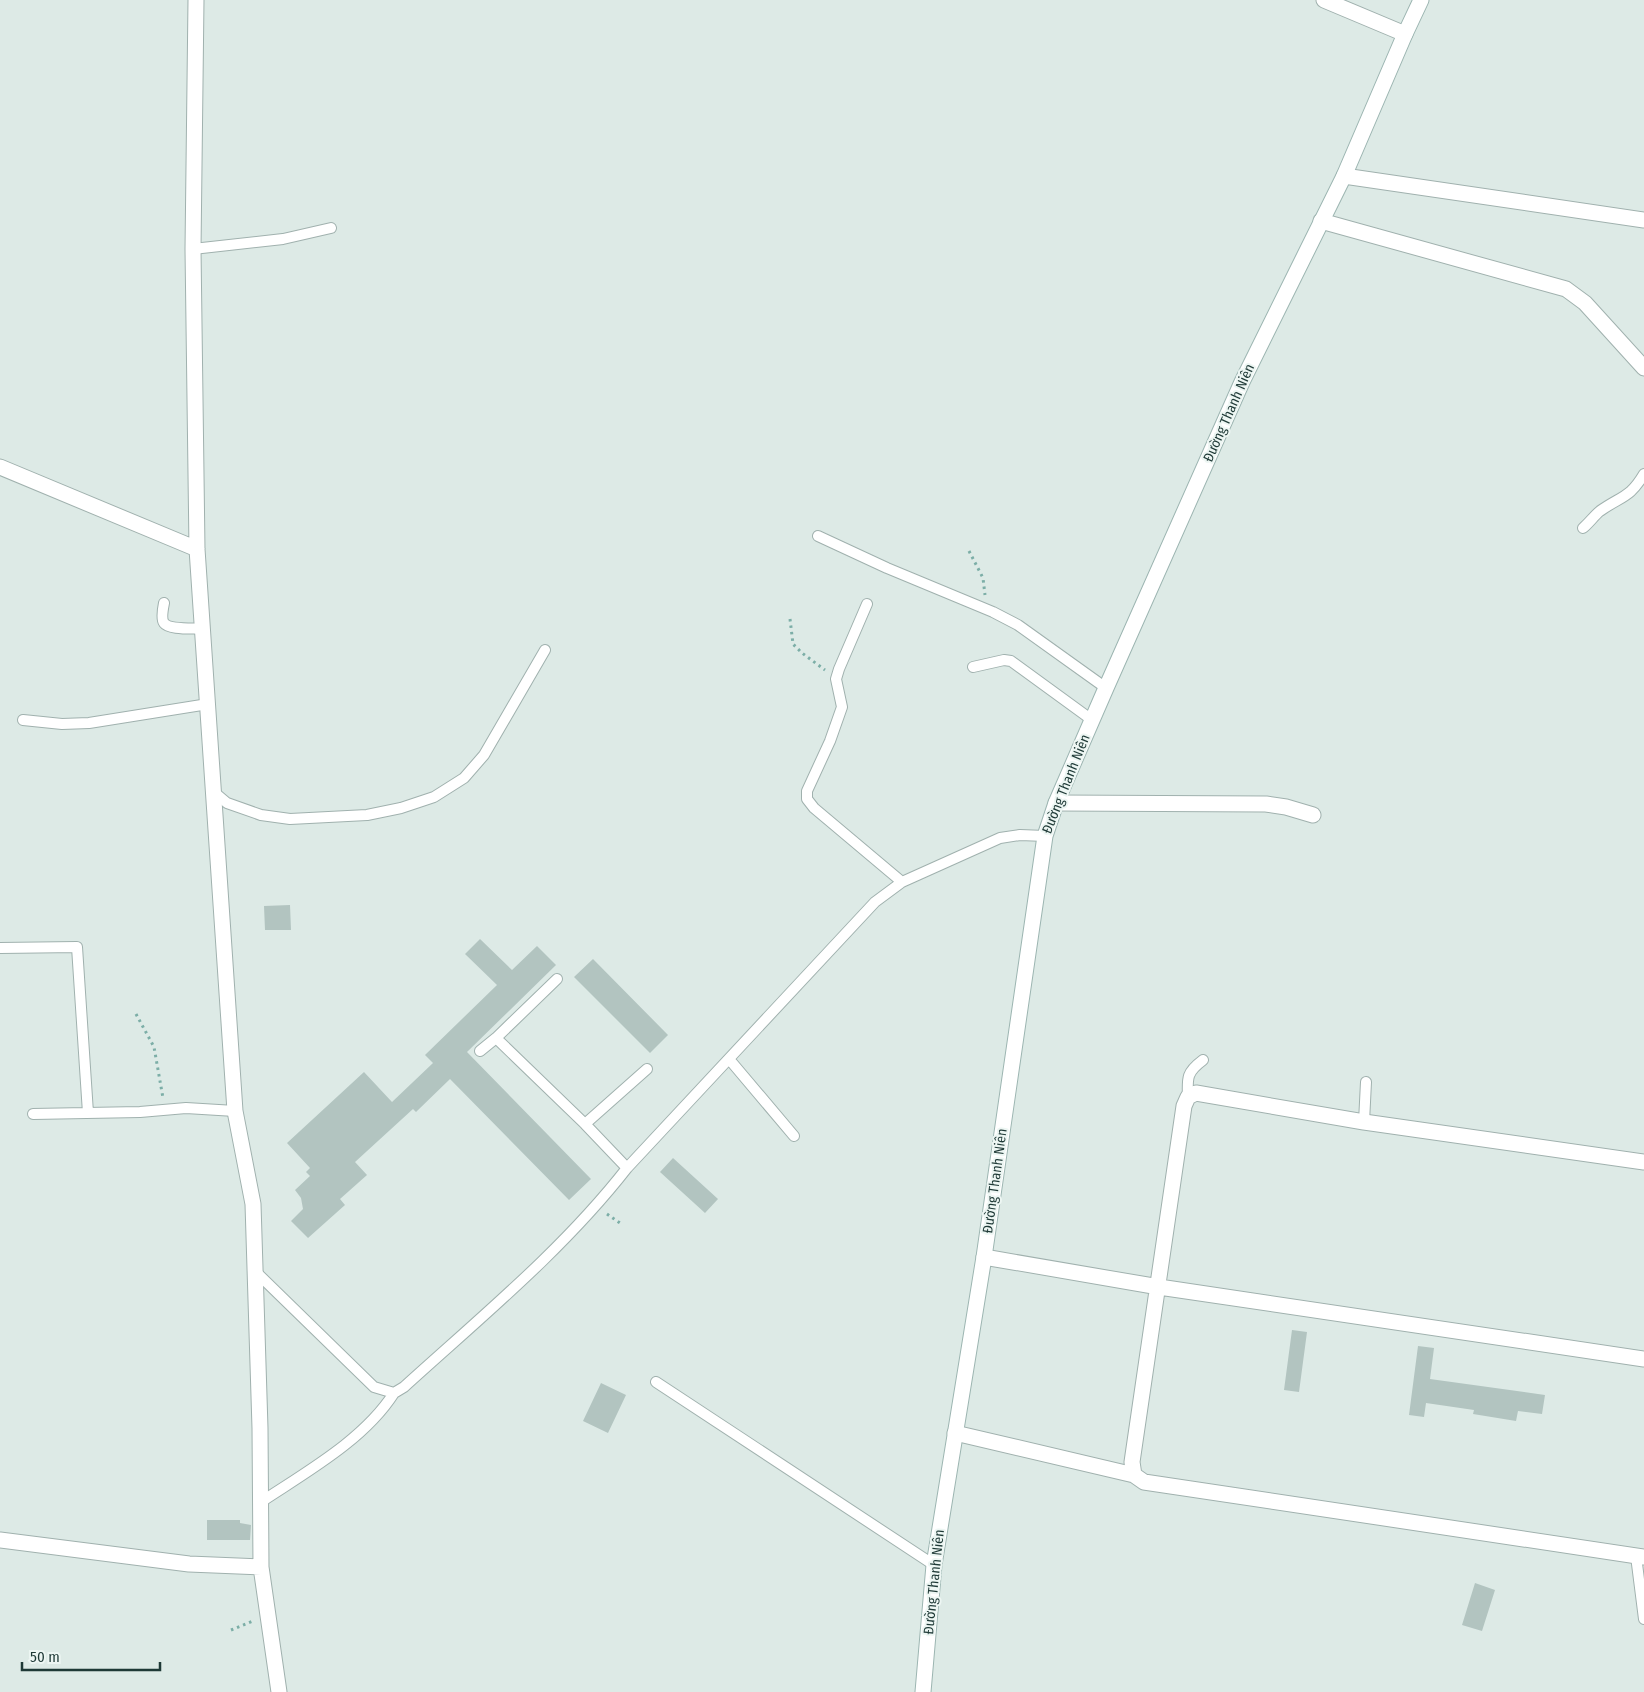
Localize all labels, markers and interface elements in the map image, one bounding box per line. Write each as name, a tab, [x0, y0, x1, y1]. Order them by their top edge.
street label: Đường Thanh Niên	[1200, 361, 1258, 465]
street label: Đường Thanh Niên	[1038, 732, 1094, 836]
street label: Đường Thanh Niên	[979, 1127, 1011, 1235]
street label: Đường Thanh Niên	[920, 1529, 948, 1635]
scale bar	[22, 1640, 160, 1672]
text: 50 m	[30, 1648, 60, 1666]

